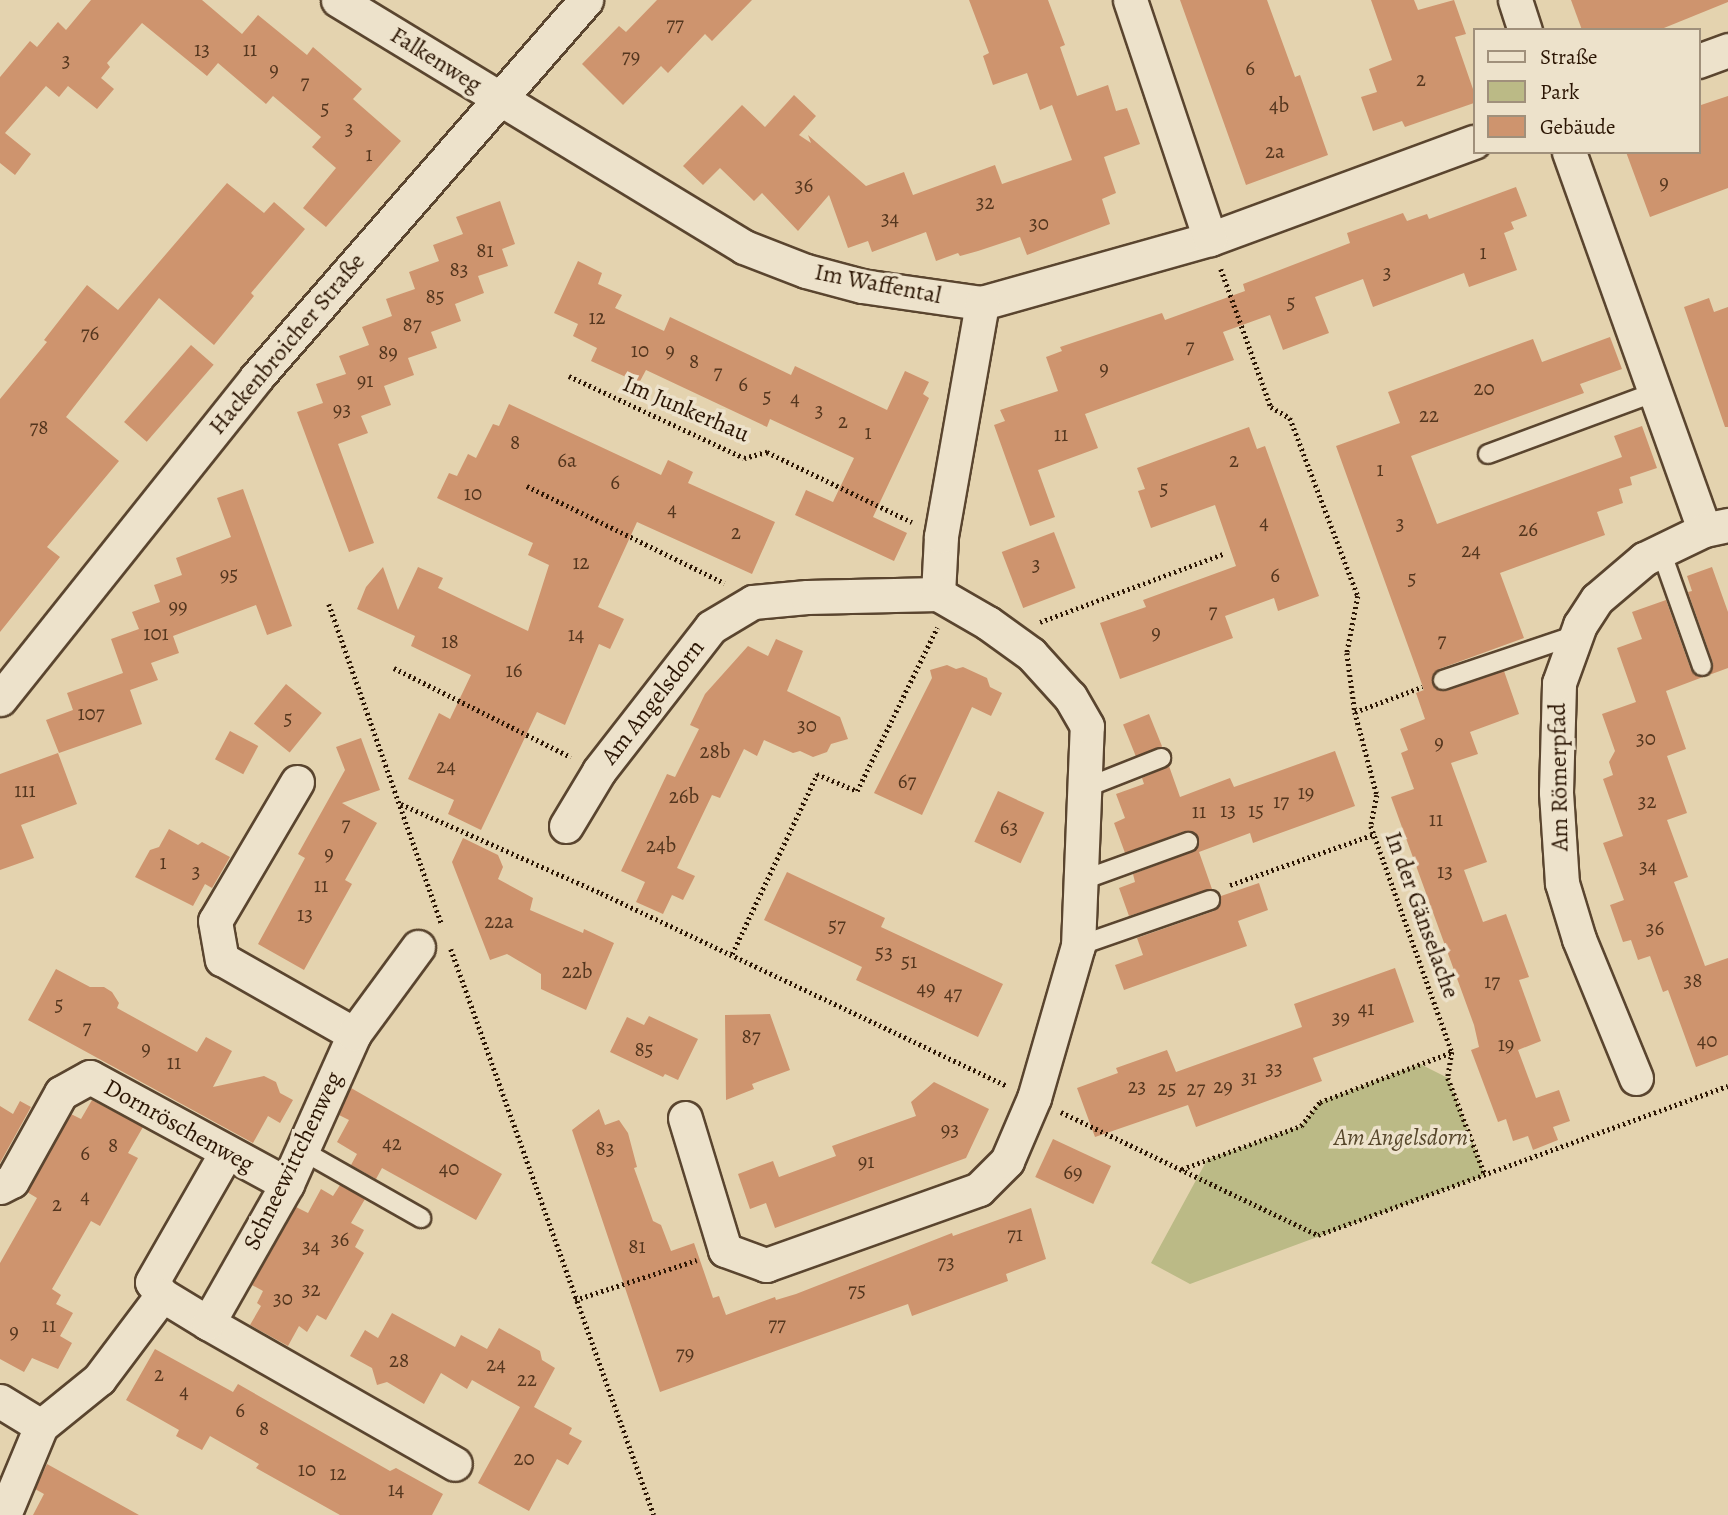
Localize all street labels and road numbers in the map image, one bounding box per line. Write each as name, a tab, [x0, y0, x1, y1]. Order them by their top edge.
street label: Falkenweg	[385, 21, 487, 99]
street label: Hackenbroicher Straße	[203, 248, 371, 440]
street label: Im Waffental	[812, 258, 944, 310]
street label: Im Junkerhau	[618, 369, 754, 449]
street label: Am Angelsdorn	[595, 634, 711, 770]
street label: Am Römerpfad	[1543, 703, 1575, 851]
street label: In der Gänselache	[1379, 828, 1465, 1002]
street label: Schneewittchenweg	[237, 1067, 349, 1255]
street label: Dornröschenweg	[99, 1073, 259, 1179]

